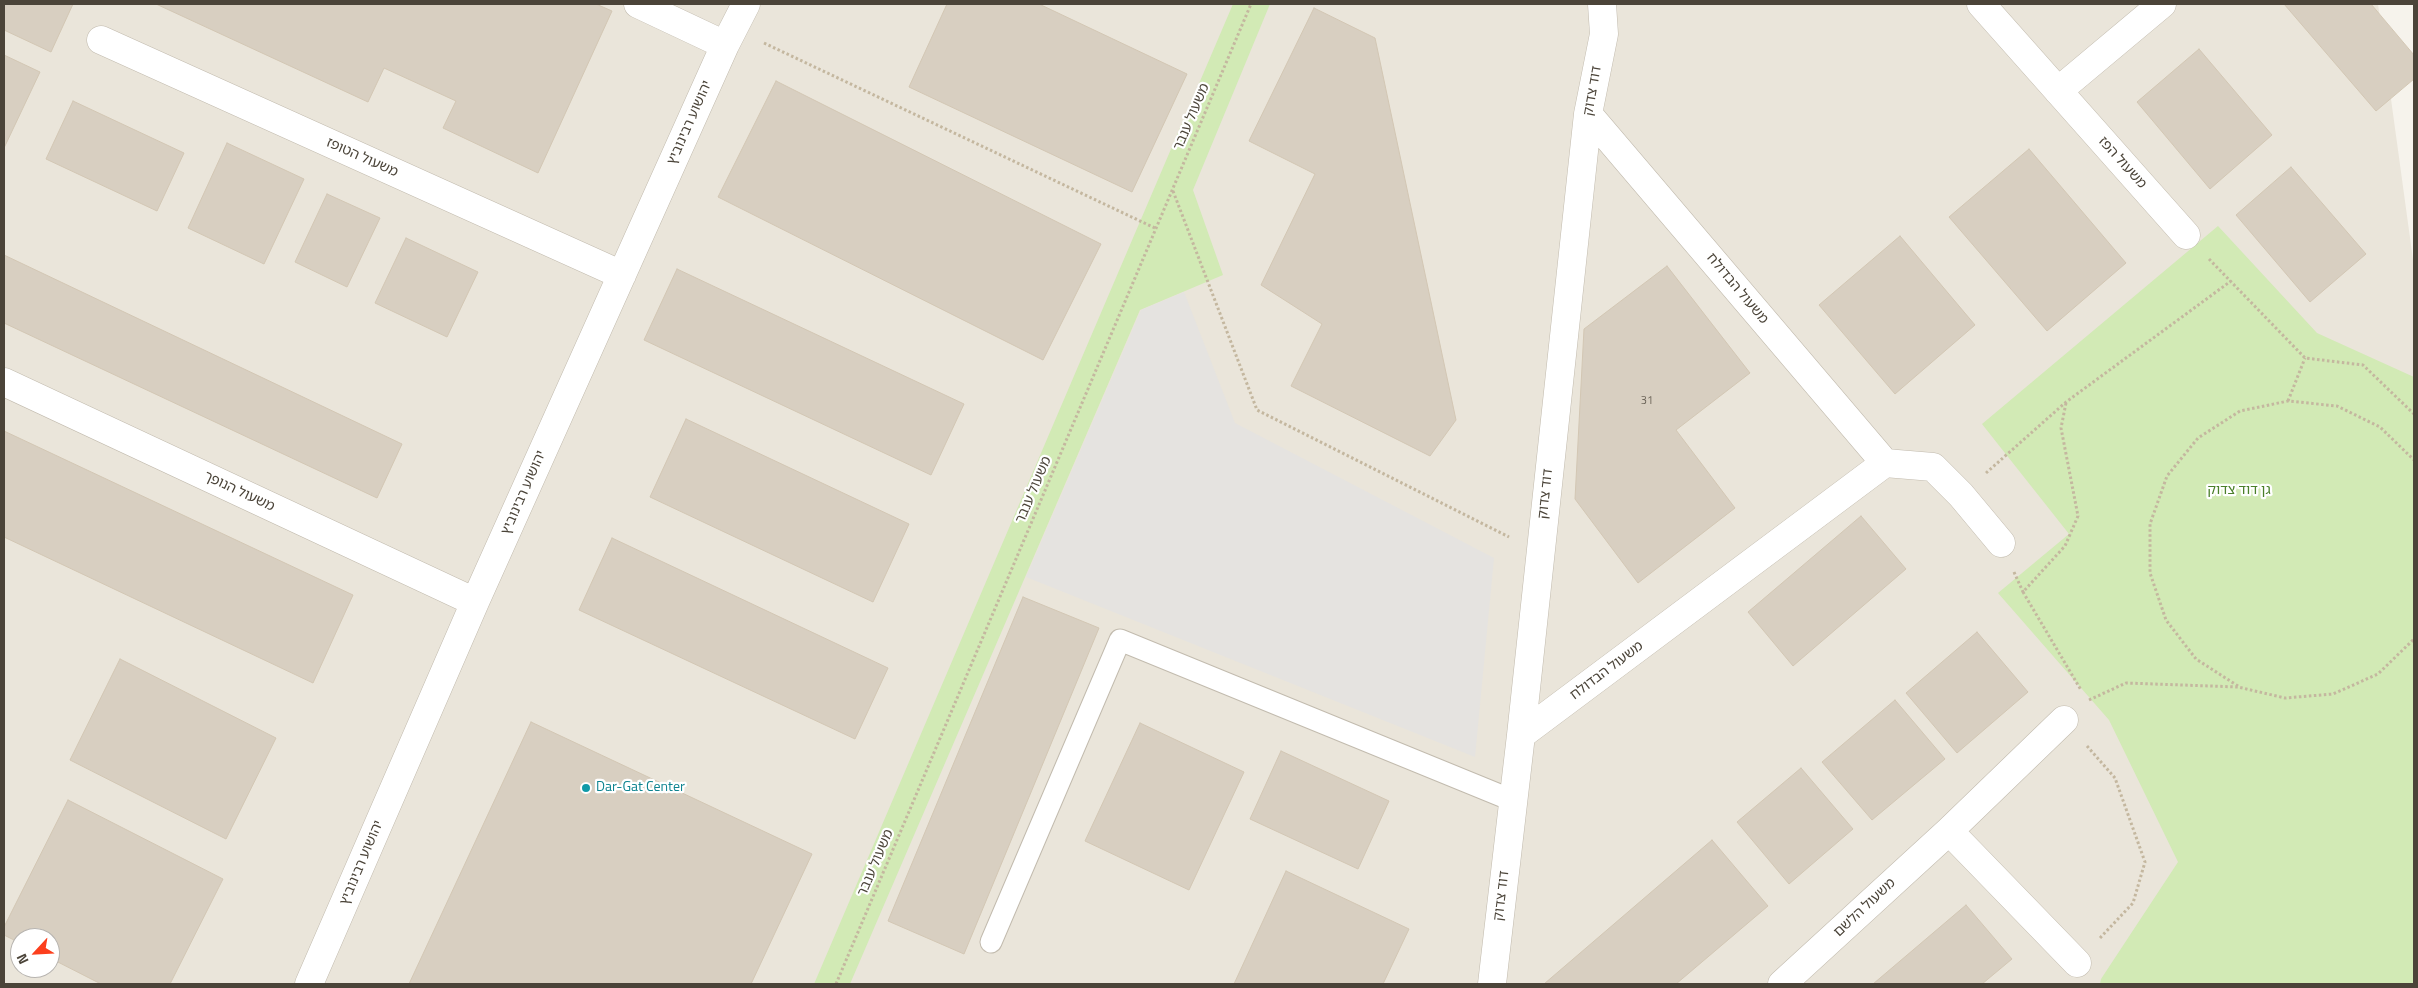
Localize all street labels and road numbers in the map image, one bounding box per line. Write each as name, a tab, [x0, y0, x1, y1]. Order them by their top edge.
street label: דוד צדוק	[1580, 65, 1606, 117]
street label: יהושוע רבינוביץ	[664, 78, 716, 168]
street label: משעול ענבר	[1170, 81, 1214, 153]
street label: משעול הפז	[2094, 134, 2150, 192]
street label: משעול הטופז	[323, 135, 401, 181]
street label: משעול הבדולח	[1702, 250, 1772, 328]
street label: יהושוע רבינוביץ	[498, 448, 550, 538]
street label: משעול ענבר	[1012, 454, 1056, 526]
street label: משעול הנופך	[201, 468, 277, 516]
street label: דוד צדוק	[1535, 468, 1557, 520]
street label: משעול הבדולח	[1567, 638, 1647, 704]
street label: יהושוע רבינוביץ	[337, 818, 387, 908]
street label: משעול ענבר	[854, 827, 898, 899]
street label: דוד צדוק	[1491, 870, 1513, 922]
street label: משעול הלשם	[1831, 875, 1899, 941]

